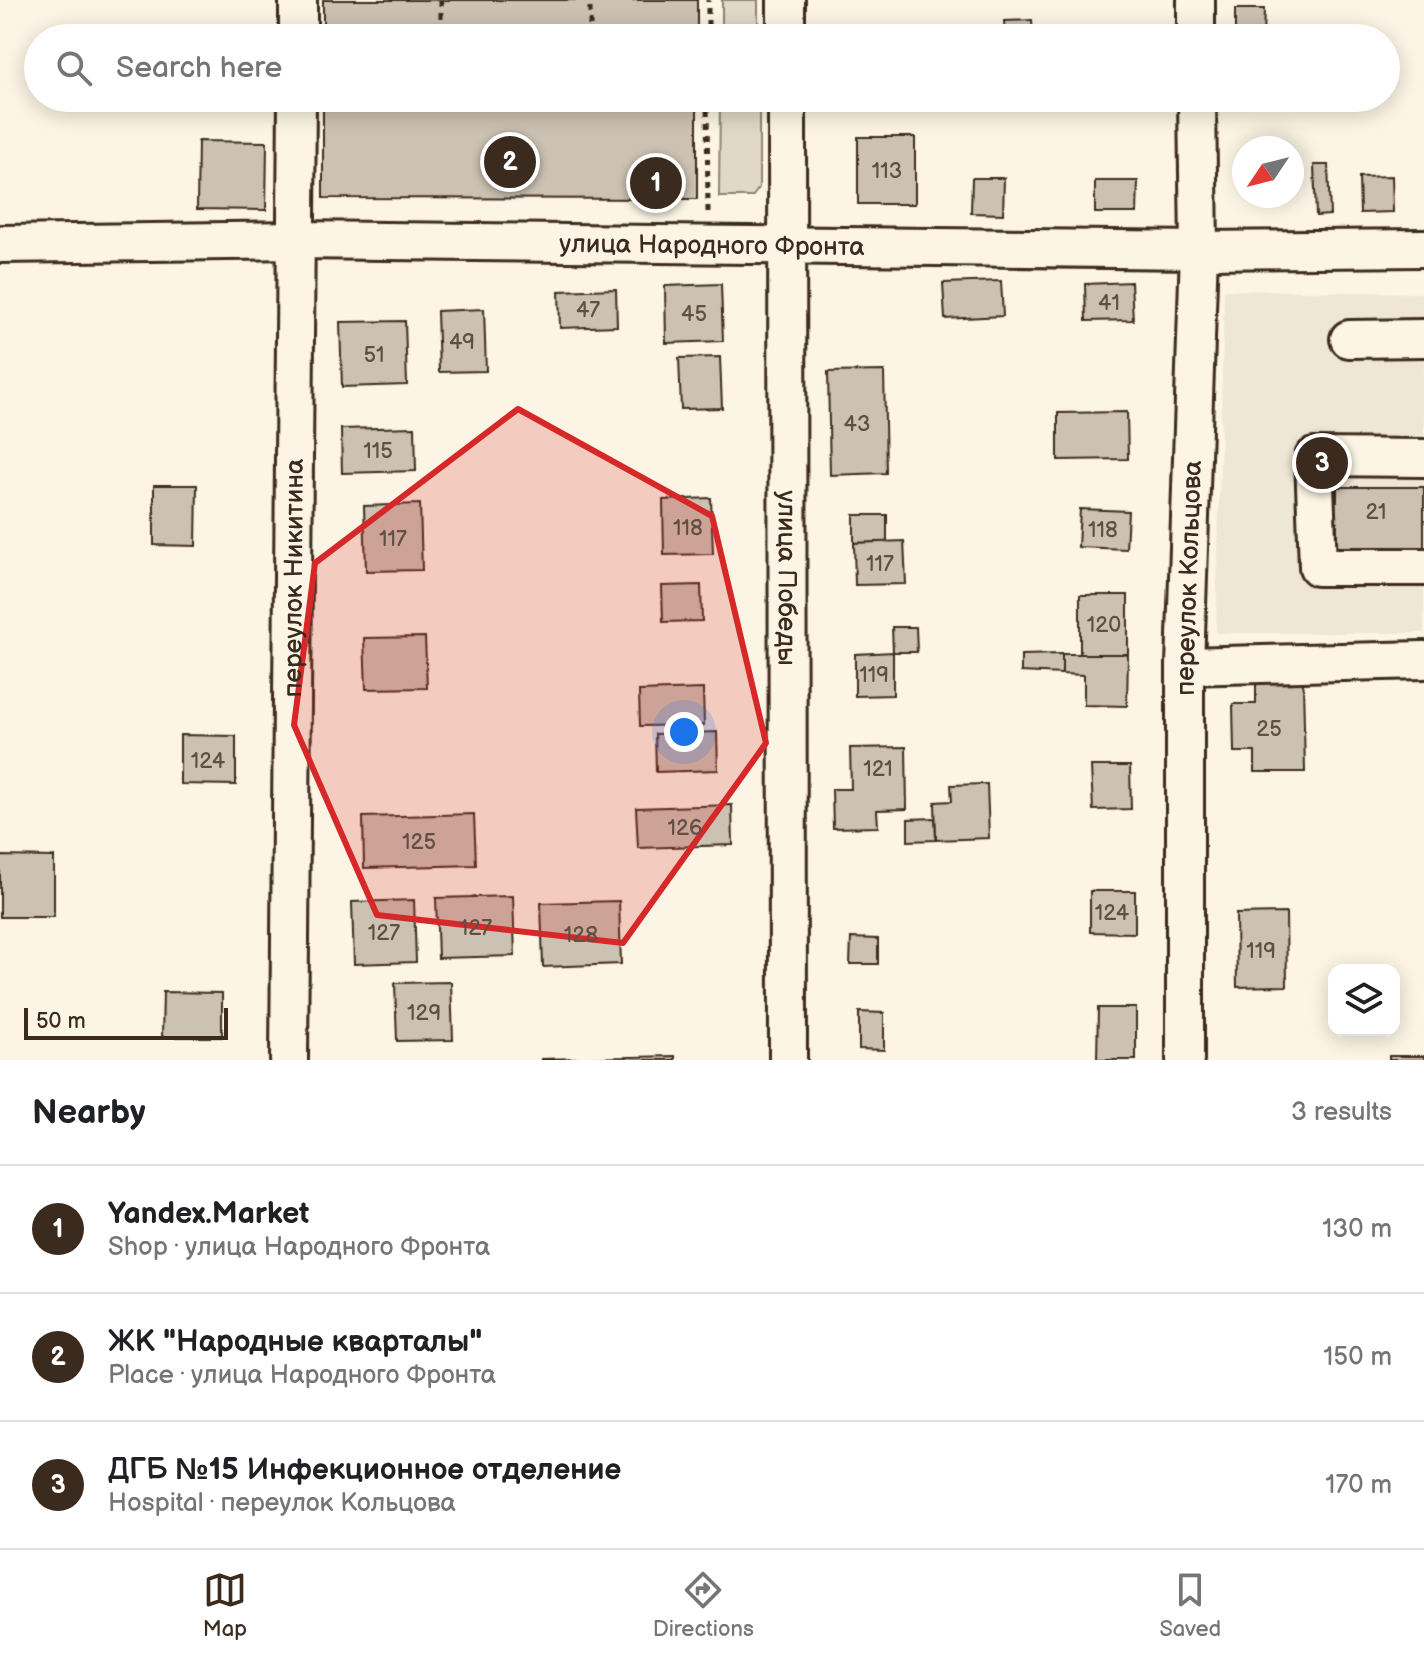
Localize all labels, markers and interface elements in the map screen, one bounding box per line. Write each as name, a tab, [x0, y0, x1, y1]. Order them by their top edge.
search box	[24, 24, 1400, 112]
icon: search	[52, 46, 96, 90]
text: Search here	[116, 50, 282, 86]
pin: 2	[484, 132, 536, 192]
north arrow	[1232, 136, 1304, 208]
pin: 1	[630, 153, 682, 213]
house number: 113	[872, 158, 902, 185]
street label: улица Народного Фронта	[559, 229, 865, 263]
house number: 41	[1098, 290, 1120, 317]
house number: 47	[576, 297, 600, 324]
house number: 45	[681, 301, 707, 328]
house number: 49	[449, 329, 475, 356]
house number: 51	[363, 342, 385, 369]
house number: 43	[844, 411, 870, 438]
pin: 3	[1296, 433, 1348, 493]
house number: 115	[363, 438, 393, 465]
street label: переулок Никитина	[278, 458, 311, 698]
street label: переулок Кольцова	[1171, 460, 1209, 696]
street label: улица Победы	[770, 490, 802, 666]
house number: 21	[1365, 499, 1387, 526]
house number: 118	[673, 515, 703, 542]
house number: 118	[1088, 517, 1118, 544]
house number: 117	[379, 526, 407, 553]
house number: 117	[866, 551, 894, 578]
house number: 120	[1087, 612, 1121, 639]
house number: 119	[859, 662, 889, 689]
your location	[664, 712, 704, 752]
house number: 25	[1256, 716, 1282, 743]
house number: 124	[191, 748, 226, 775]
house number: 121	[863, 756, 893, 783]
house number: 126	[668, 815, 702, 842]
house number: 125	[402, 829, 436, 856]
house number: 124	[1095, 900, 1130, 927]
house number: 127	[460, 915, 492, 942]
house number: 127	[368, 920, 400, 947]
house number: 128	[564, 922, 598, 949]
house number: 119	[1246, 938, 1276, 965]
map controls	[1328, 964, 1400, 1036]
button: layers	[1328, 964, 1400, 1036]
house number: 129	[407, 1000, 441, 1027]
scale bar	[24, 1004, 228, 1040]
text: 50 m	[36, 1008, 86, 1035]
text: Nearby	[32, 1092, 146, 1133]
text: 3 results	[1291, 1097, 1392, 1128]
text: Yandex.Market	[108, 1196, 309, 1232]
text: 1	[53, 1214, 63, 1245]
text: 130 m	[1322, 1214, 1392, 1245]
text: Shop · улица Народного Фронта	[108, 1232, 490, 1263]
text: ЖК "Народные кварталы"	[108, 1324, 482, 1360]
text: 2	[50, 1342, 66, 1373]
text: 150 m	[1323, 1342, 1392, 1373]
text: Place · улица Народного Фронта	[108, 1360, 496, 1391]
text: ДГБ №15 Инфекционное отделение	[108, 1452, 621, 1488]
text: 3	[50, 1470, 66, 1501]
text: 170 m	[1325, 1470, 1392, 1501]
text: Hospital · переулок Кольцова	[108, 1488, 456, 1519]
tab: Map	[203, 1568, 247, 1643]
tab: Directions	[653, 1568, 754, 1643]
tab: Saved	[1159, 1568, 1221, 1643]

